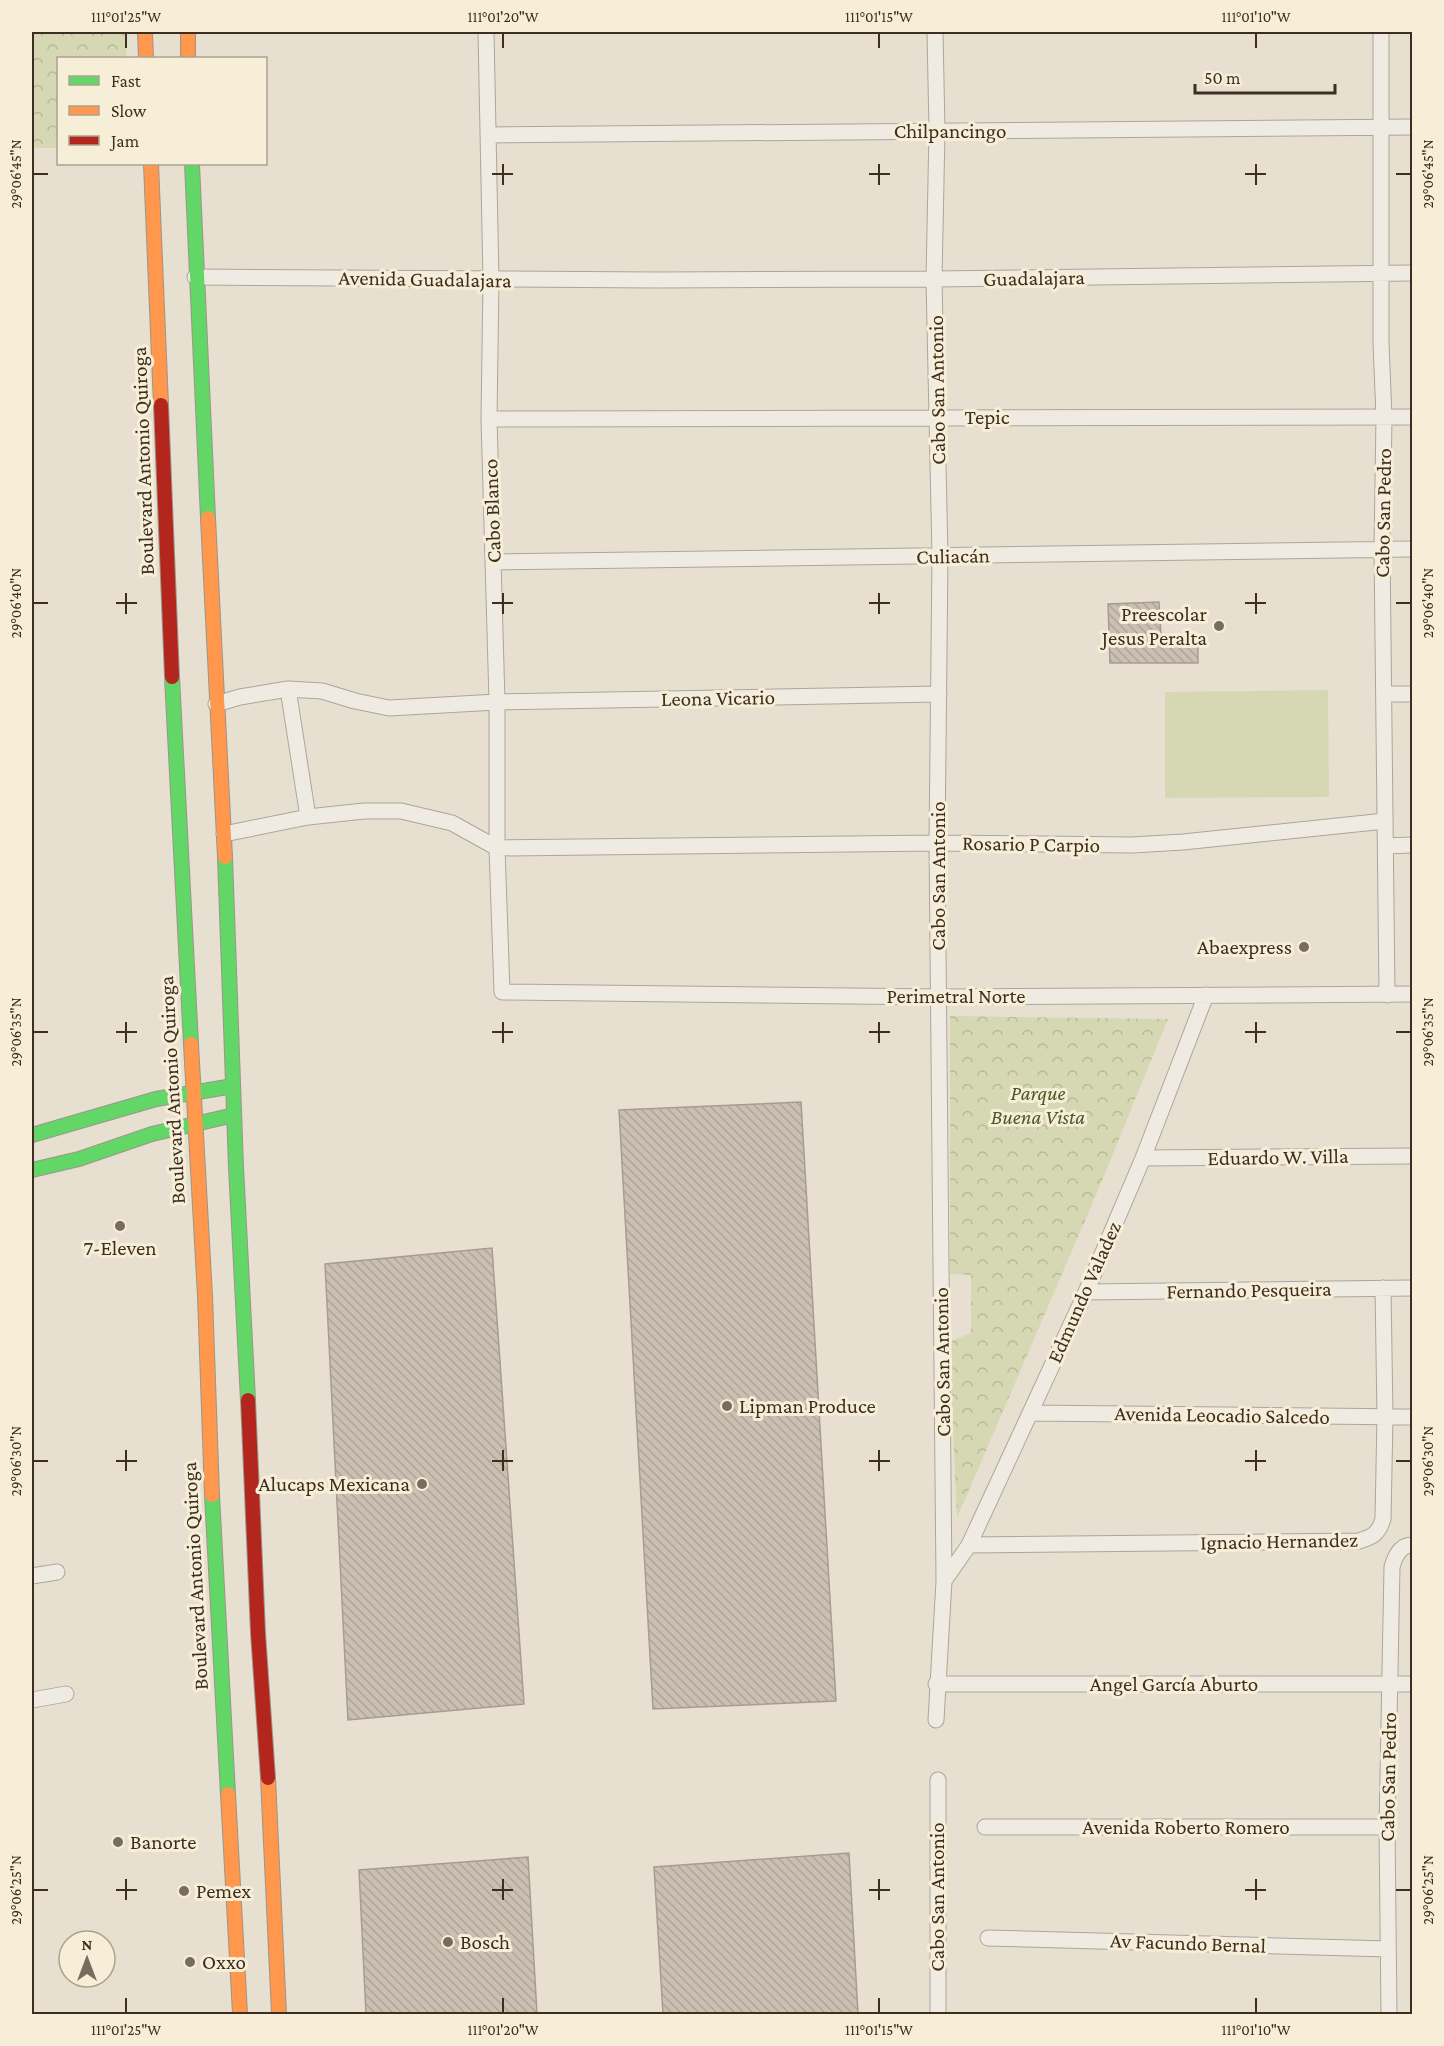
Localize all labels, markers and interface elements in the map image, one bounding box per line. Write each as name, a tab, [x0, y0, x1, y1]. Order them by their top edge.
text: 111°01'25"W	[91, 9, 161, 25]
text: 111°01'20"W	[467, 9, 539, 25]
text: 111°01'15"W	[845, 9, 913, 25]
text: 111°01'10"W	[1221, 9, 1291, 25]
legend	[57, 57, 267, 165]
scale bar	[1195, 57, 1334, 95]
text: 50 m	[1204, 68, 1241, 88]
text: Fast	[111, 71, 142, 91]
text: Slow	[111, 101, 147, 121]
street label: Chilpancingo	[894, 119, 1006, 143]
text: Jam	[109, 131, 140, 151]
text: 29°06'45"N	[8, 139, 24, 209]
text: 29°06'45"N	[1420, 139, 1436, 209]
street label: Avenida Guadalajara	[338, 265, 512, 293]
street label: Guadalajara	[983, 265, 1085, 291]
street label: Cabo San Antonio	[924, 315, 950, 465]
street label: Boulevard Antonio Quiroga	[127, 346, 159, 576]
street label: Tepic	[964, 405, 1010, 429]
street label: Cabo San Pedro	[1370, 448, 1396, 578]
street label: Cabo Blanco	[478, 459, 506, 563]
street label: Culiacán	[916, 543, 990, 569]
text: 29°06'40"N	[8, 568, 24, 638]
text: 29°06'40"N	[1420, 568, 1436, 638]
place label: Preescolar Jesus Peralta	[1100, 602, 1208, 650]
marker: Preescolar Jesus Peralta	[1212, 619, 1226, 633]
street label: Leona Vicario	[661, 685, 775, 711]
street label: Cabo San Antonio	[926, 801, 950, 951]
street label: Rosario P Carpio	[962, 831, 1100, 857]
place label: Abaexpress	[1197, 935, 1292, 959]
marker: Abaexpress	[1297, 940, 1311, 954]
street label: Boulevard Antonio Quiroga	[154, 975, 190, 1205]
street label: Perimetral Norte	[886, 984, 1026, 1008]
text: 29°06'35"N	[8, 997, 24, 1067]
text: 29°06'35"N	[1420, 997, 1436, 1067]
park label: Parque Buena Vista	[991, 1081, 1085, 1129]
street label: Eduardo W. Villa	[1207, 1144, 1349, 1170]
street label: Edmundo Valadez	[1042, 1217, 1126, 1366]
marker: 7-Eleven	[113, 1219, 127, 1233]
place label: 7-Eleven	[83, 1236, 157, 1260]
street label: Fernando Pesqueira	[1166, 1277, 1332, 1303]
street label: Cabo San Antonio	[929, 1287, 955, 1437]
place label: Lipman Produce	[739, 1394, 876, 1418]
marker: Lipman Produce	[720, 1399, 734, 1413]
street label: Avenida Leocadio Salcedo	[1114, 1401, 1330, 1429]
text: 29°06'30"N	[8, 1426, 24, 1496]
text: 29°06'30"N	[1420, 1426, 1436, 1496]
street label: Boulevard Antonio Quiroga	[177, 1461, 213, 1691]
place label: Alucaps Mexicana	[259, 1472, 410, 1496]
marker: Alucaps Mexicana	[415, 1477, 429, 1491]
street label: Ignacio Hernandez	[1200, 1528, 1358, 1554]
street label: Angel García Aburto	[1090, 1672, 1258, 1696]
street label: Cabo San Pedro	[1375, 1712, 1401, 1842]
street label: Avenida Roberto Romero	[1082, 1815, 1290, 1839]
street label: Cabo San Antonio	[925, 1822, 949, 1972]
place label: Banorte	[130, 1830, 196, 1854]
marker: Banorte	[111, 1835, 125, 1849]
text: 29°06'25"N	[8, 1855, 24, 1925]
text: 29°06'25"N	[1420, 1855, 1436, 1925]
place label: Pemex	[196, 1879, 251, 1903]
marker: Pemex	[177, 1884, 191, 1898]
street label: Av Facundo Bernal	[1110, 1928, 1266, 1958]
north arrow	[57, 1929, 117, 1989]
place label: Bosch	[460, 1930, 510, 1954]
marker: Bosch	[441, 1935, 455, 1949]
text: N	[82, 1936, 93, 1953]
place label: Oxxo	[202, 1950, 246, 1974]
marker: Oxxo	[183, 1955, 197, 1969]
text: 111°01'25"W	[91, 2022, 161, 2038]
text: 111°01'20"W	[467, 2022, 539, 2038]
text: 111°01'15"W	[845, 2022, 913, 2038]
text: 111°01'10"W	[1221, 2022, 1291, 2038]

